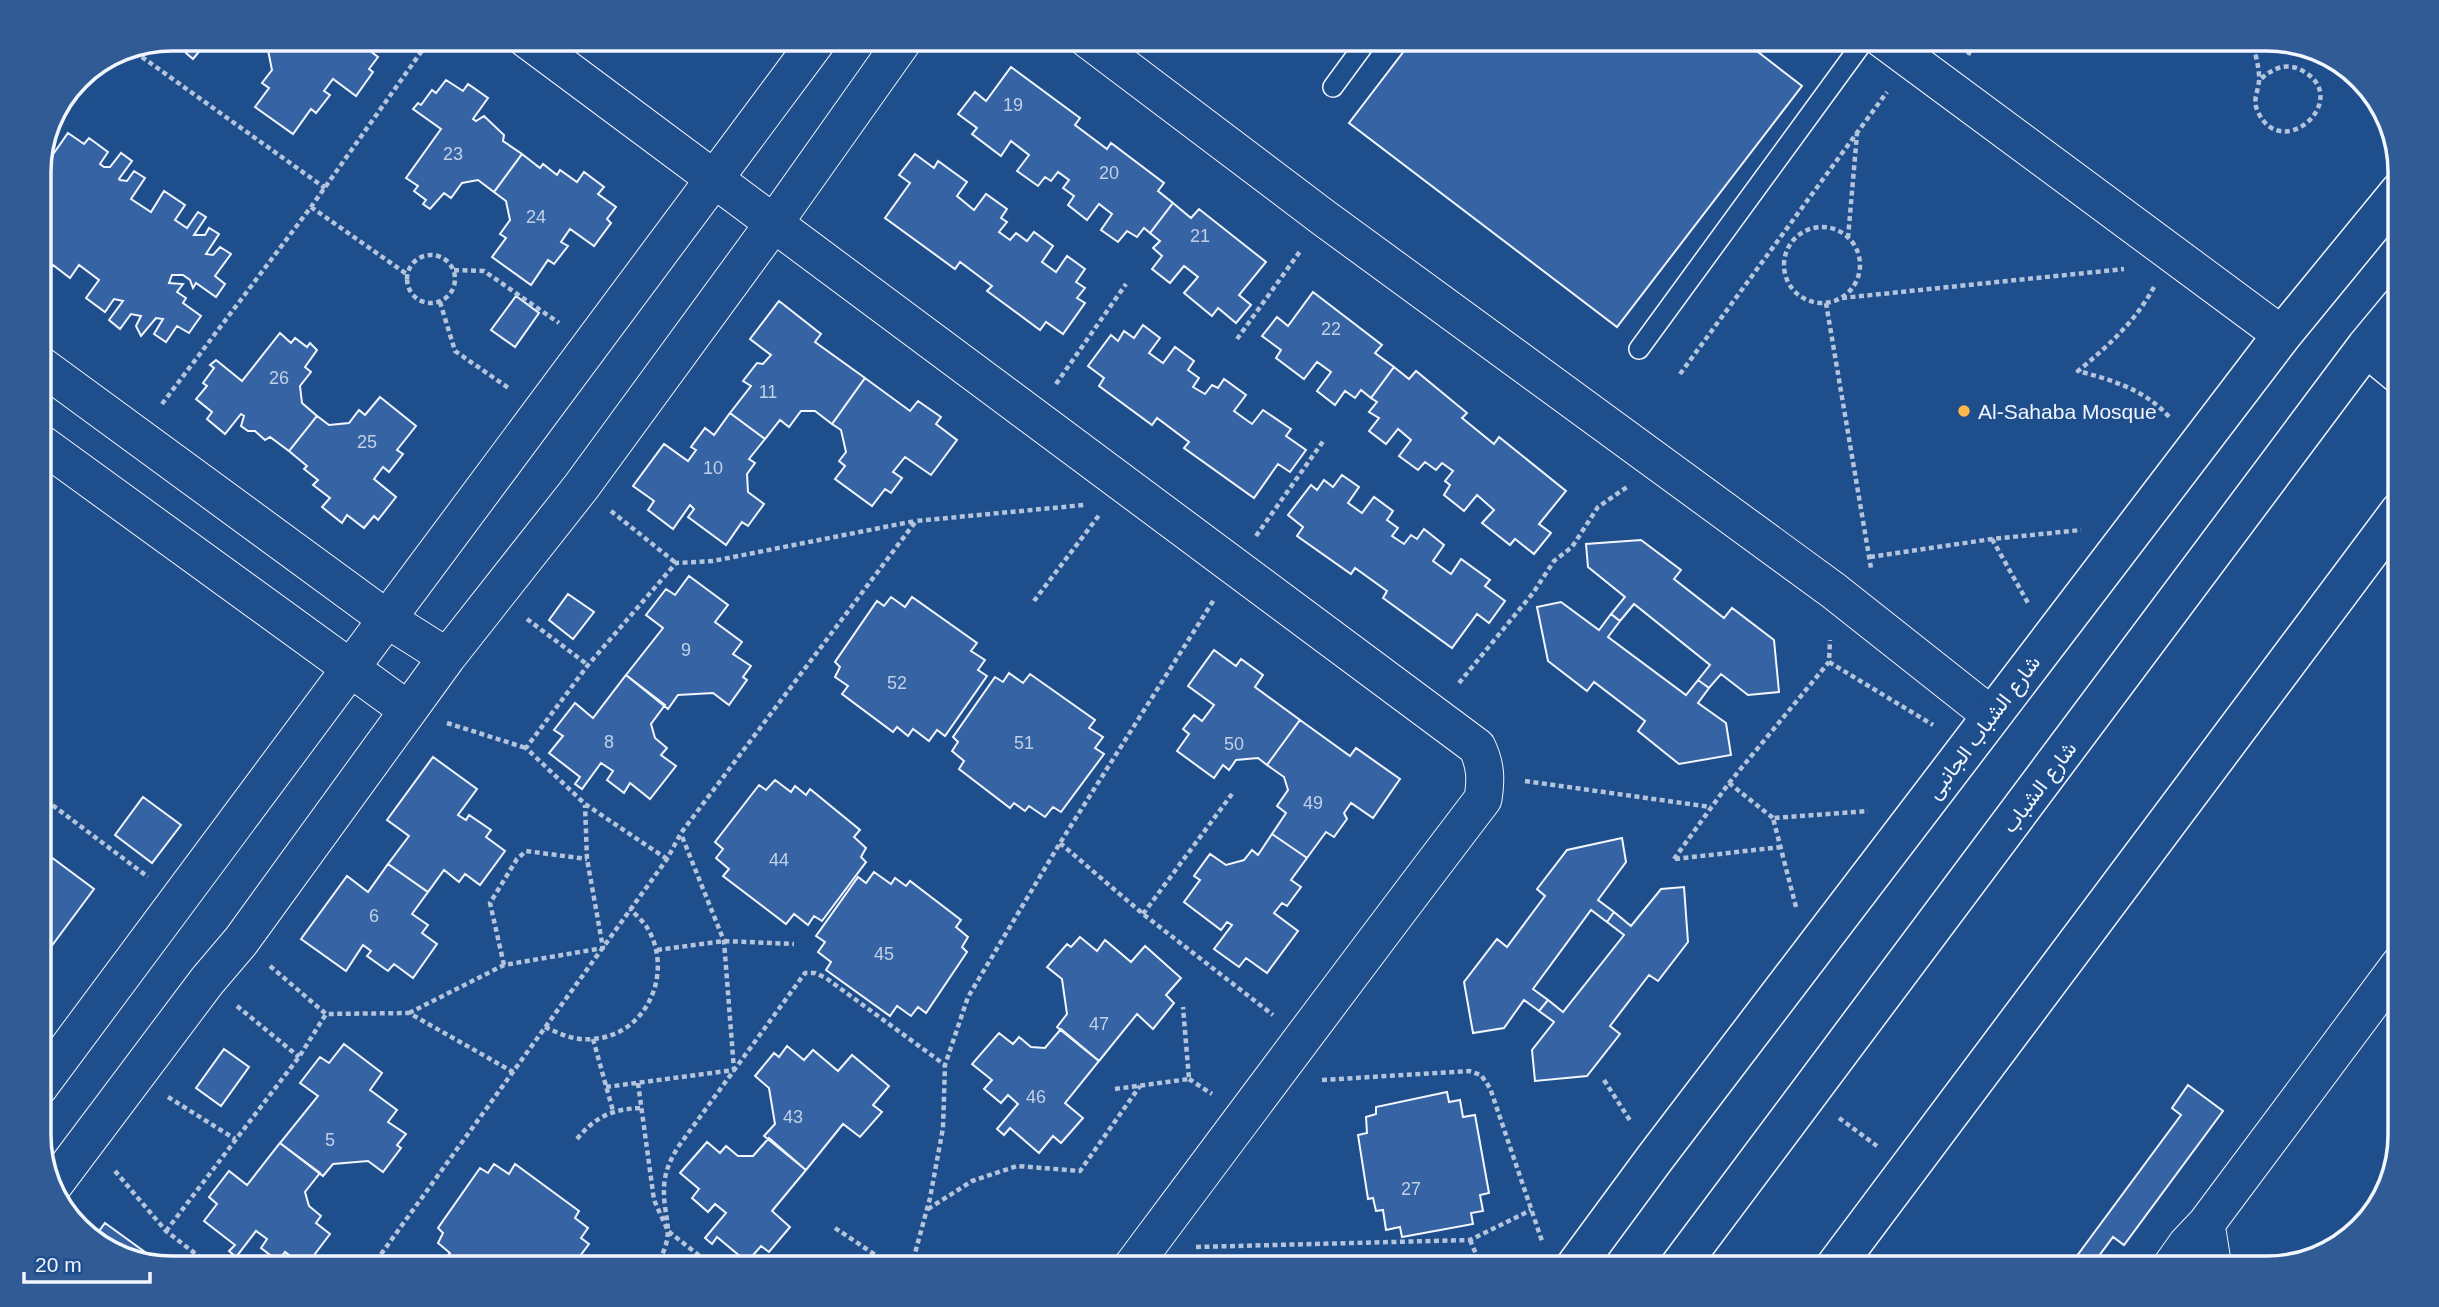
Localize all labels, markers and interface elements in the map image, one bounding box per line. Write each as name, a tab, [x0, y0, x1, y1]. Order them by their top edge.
house number: 19	[1003, 95, 1023, 115]
house number: 23	[443, 144, 463, 164]
house number: 20	[1099, 163, 1119, 183]
house number: 24	[526, 207, 546, 227]
house number: 21	[1190, 226, 1210, 246]
house number: 22	[1321, 319, 1341, 339]
house number: 26	[269, 368, 289, 388]
house number: 11	[759, 382, 777, 402]
place label: Al-Sahaba Mosque	[1978, 400, 2157, 423]
marker: Al-Sahaba Mosque	[1956, 403, 1972, 419]
house number: 25	[357, 432, 377, 452]
house number: 10	[703, 458, 723, 478]
house number: 9	[681, 640, 691, 660]
street label: شارع الشباب الجانبى	[1921, 650, 2045, 804]
house number: 52	[887, 673, 907, 693]
house number: 8	[604, 732, 614, 752]
house number: 51	[1014, 733, 1034, 753]
house number: 50	[1224, 734, 1244, 754]
street label: شارع الشباب	[1996, 736, 2082, 838]
house number: 49	[1303, 793, 1323, 813]
house number: 44	[769, 850, 789, 870]
house number: 6	[369, 906, 379, 926]
house number: 45	[874, 944, 894, 964]
house number: 47	[1089, 1014, 1109, 1034]
house number: 46	[1026, 1087, 1046, 1107]
house number: 43	[783, 1107, 803, 1127]
house number: 5	[325, 1130, 335, 1150]
house number: 27	[1401, 1179, 1421, 1199]
scale bar	[24, 1240, 150, 1284]
text: 20 m	[35, 1253, 82, 1276]

